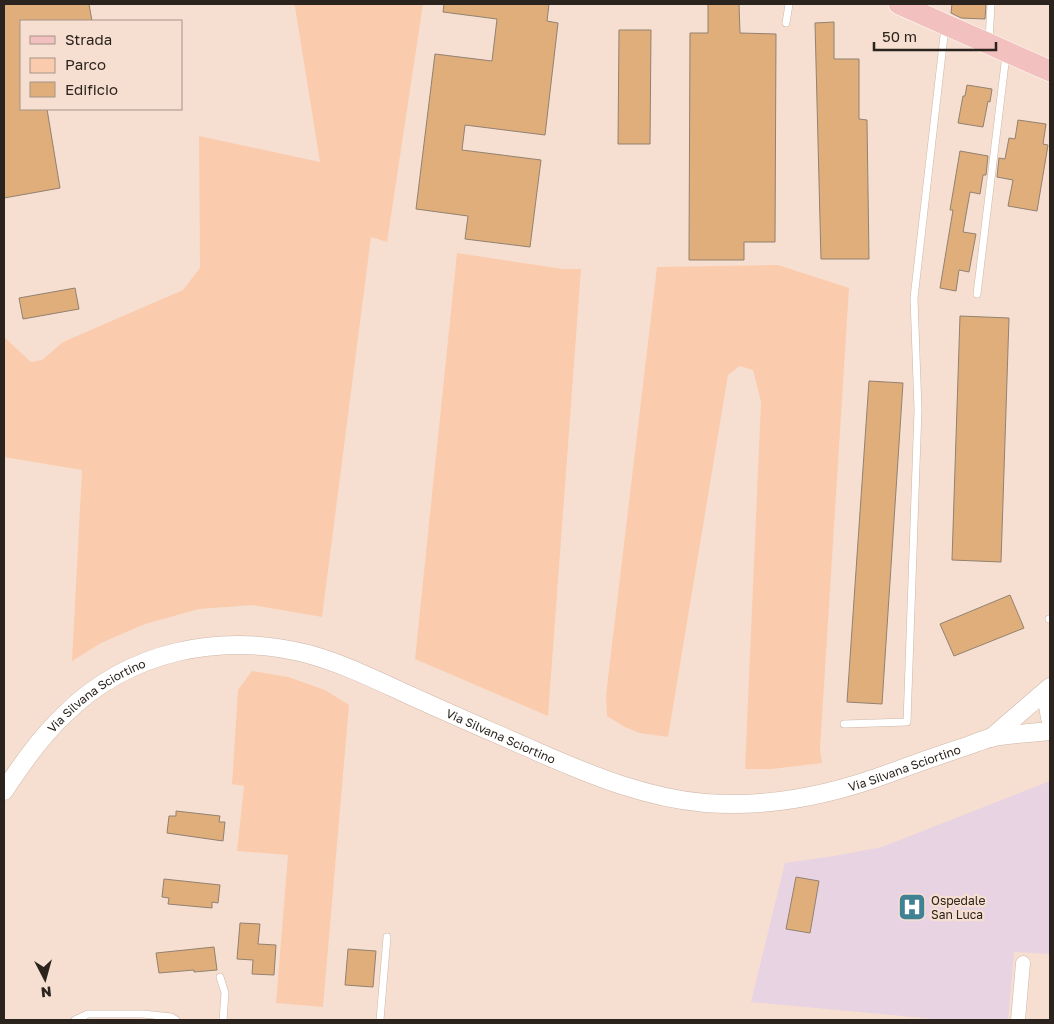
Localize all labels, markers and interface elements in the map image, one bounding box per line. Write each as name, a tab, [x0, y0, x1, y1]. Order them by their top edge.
legend	[20, 20, 182, 110]
scale bar	[874, 20, 996, 52]
text: 50 m	[882, 27, 917, 45]
text: Strada	[65, 30, 112, 48]
text: Parco	[65, 55, 106, 73]
text: Edificio	[65, 80, 118, 98]
street label: Via Silvana Sciortino	[44, 655, 147, 735]
street label: Via Silvana Sciortino	[444, 705, 558, 766]
street label: Via Silvana Sciortino	[846, 741, 962, 794]
hospital icon: Ospedale San Luca	[897, 892, 927, 922]
place label: Ospedale San Luca	[931, 893, 985, 922]
north arrow	[20, 954, 70, 1004]
text: N	[40, 983, 53, 1001]

